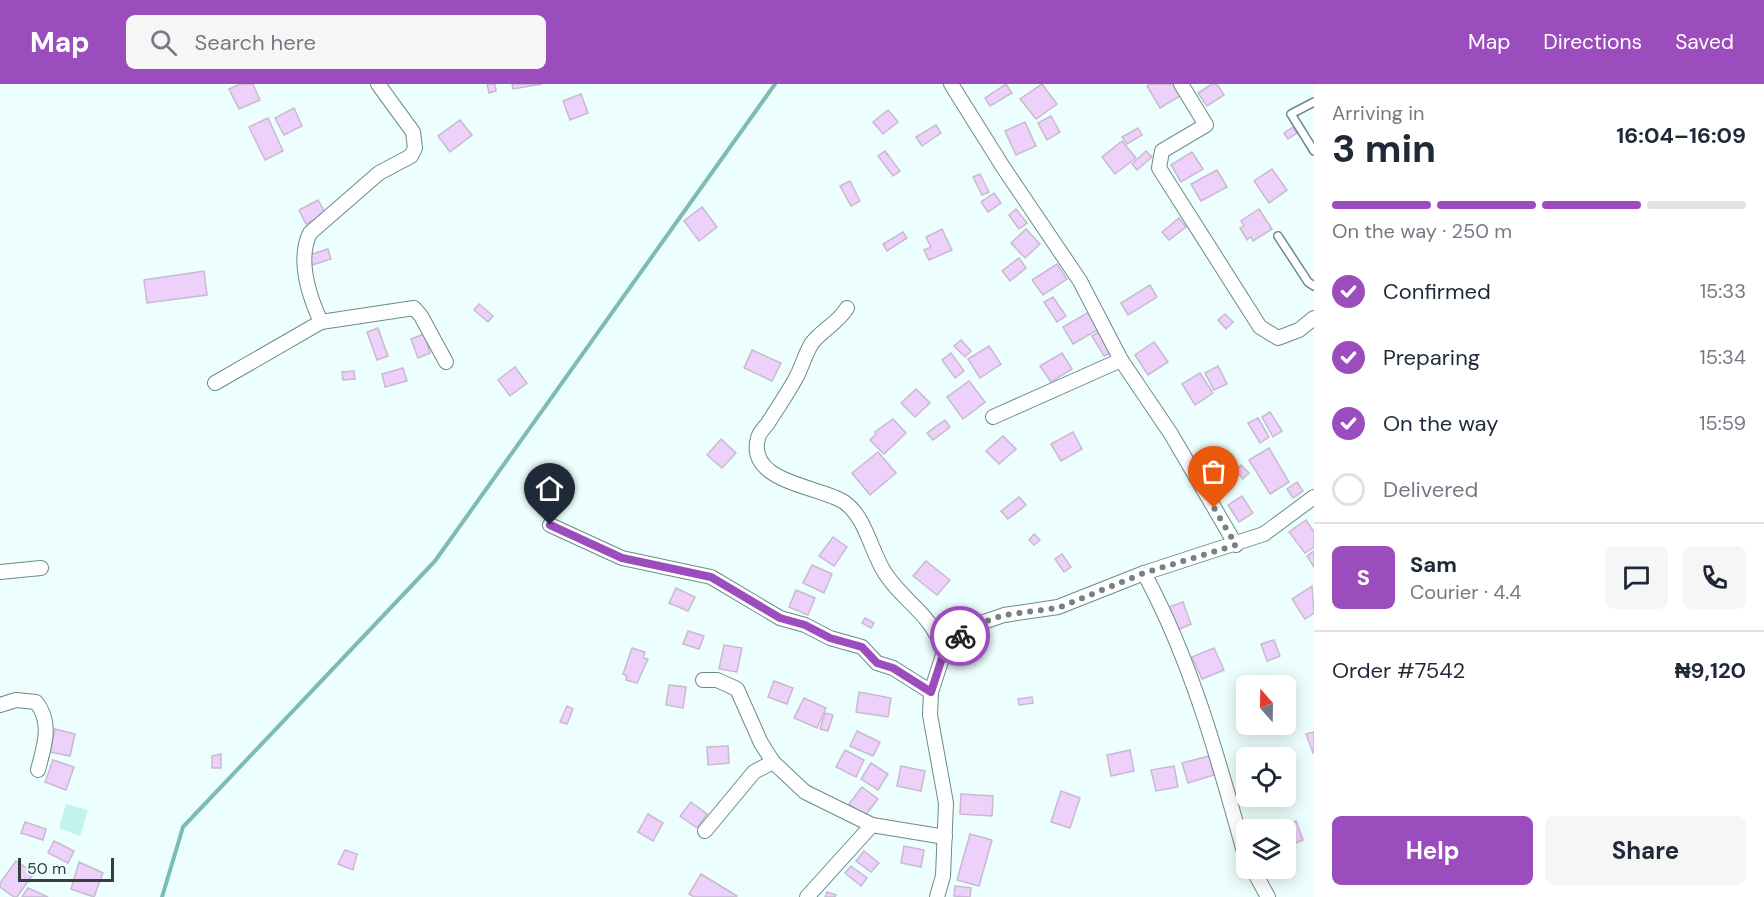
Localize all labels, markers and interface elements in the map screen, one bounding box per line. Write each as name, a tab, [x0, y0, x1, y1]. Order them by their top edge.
search box	[126, 15, 546, 69]
text: Map	[30, 24, 90, 61]
icon: search	[147, 26, 180, 59]
text: Search here	[195, 28, 316, 57]
text: Map	[1468, 28, 1510, 56]
text: Directions	[1543, 28, 1642, 56]
text: Saved	[1675, 28, 1734, 56]
text: Arriving in	[1332, 100, 1424, 126]
text: 16:04–16:09	[1616, 121, 1746, 150]
text: 3 min	[1332, 123, 1436, 174]
text: On the way · 250 m	[1332, 218, 1512, 244]
icon: check	[1332, 275, 1365, 308]
text: Confirmed	[1383, 277, 1491, 306]
text: 15:33	[1700, 278, 1746, 304]
icon: check	[1332, 341, 1365, 374]
text: Preparing	[1383, 343, 1480, 372]
text: 15:34	[1700, 344, 1746, 370]
icon: check	[1332, 407, 1365, 440]
text: On the way	[1383, 409, 1498, 438]
text: 15:59	[1699, 410, 1746, 436]
pin	[1188, 446, 1239, 508]
icon: bag	[1197, 455, 1230, 488]
pin	[524, 463, 575, 525]
icon: home	[533, 472, 566, 505]
text: Delivered	[1383, 475, 1478, 504]
button: chat	[1605, 546, 1668, 609]
button: phone	[1683, 546, 1746, 609]
text: Sam	[1410, 550, 1457, 579]
text: S	[1357, 563, 1370, 592]
text: Courier · 4.4	[1410, 579, 1521, 605]
courier	[930, 606, 990, 666]
icon: bike	[944, 620, 977, 653]
text: Order #7542	[1332, 656, 1465, 685]
text: ₦9,120	[1675, 656, 1746, 685]
north arrow	[1236, 675, 1296, 735]
map controls	[1236, 675, 1296, 879]
button: locate	[1236, 747, 1296, 807]
button: Help	[1332, 816, 1533, 885]
button: Share	[1545, 816, 1746, 885]
button: layers	[1236, 819, 1296, 879]
scale bar	[18, 855, 114, 882]
text: 50 m	[27, 858, 66, 879]

